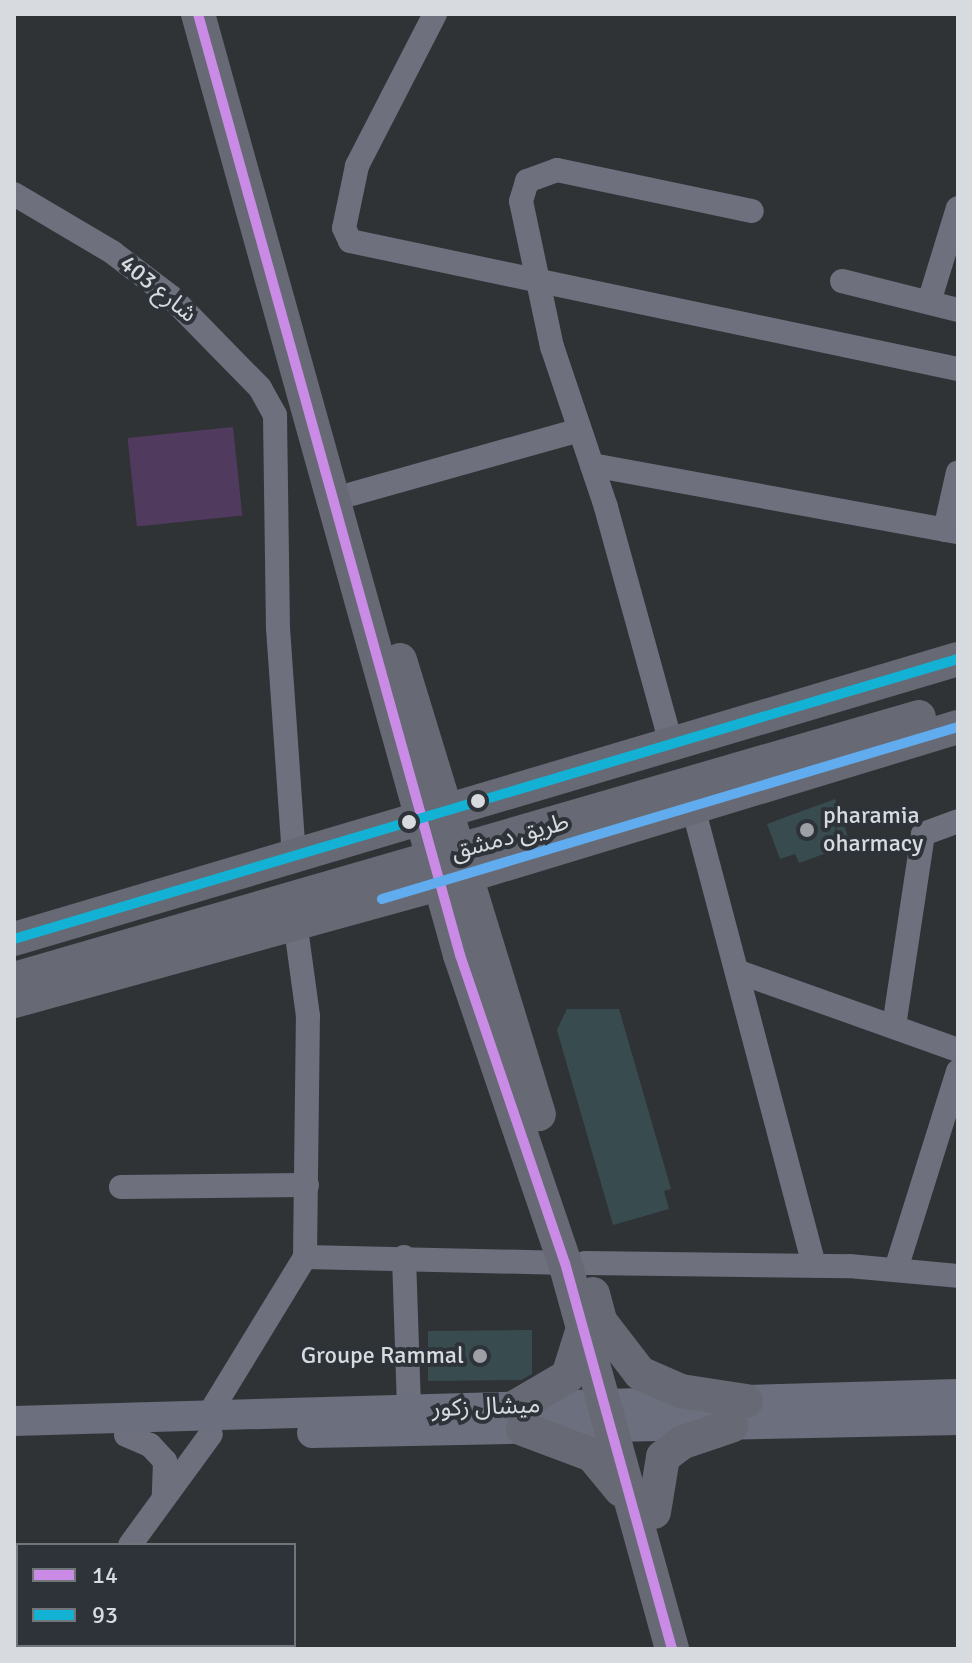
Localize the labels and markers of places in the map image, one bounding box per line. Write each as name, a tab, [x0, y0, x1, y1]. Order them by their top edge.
unlabelled marker	[470, 793, 486, 809]
place label: pharamia oharmacy	[823, 802, 923, 858]
unlabelled marker	[401, 814, 417, 830]
marker: pharamia oharmacy	[798, 821, 816, 839]
place label: Groupe Rammal	[301, 1342, 464, 1370]
marker: Groupe Rammal	[471, 1347, 489, 1365]

